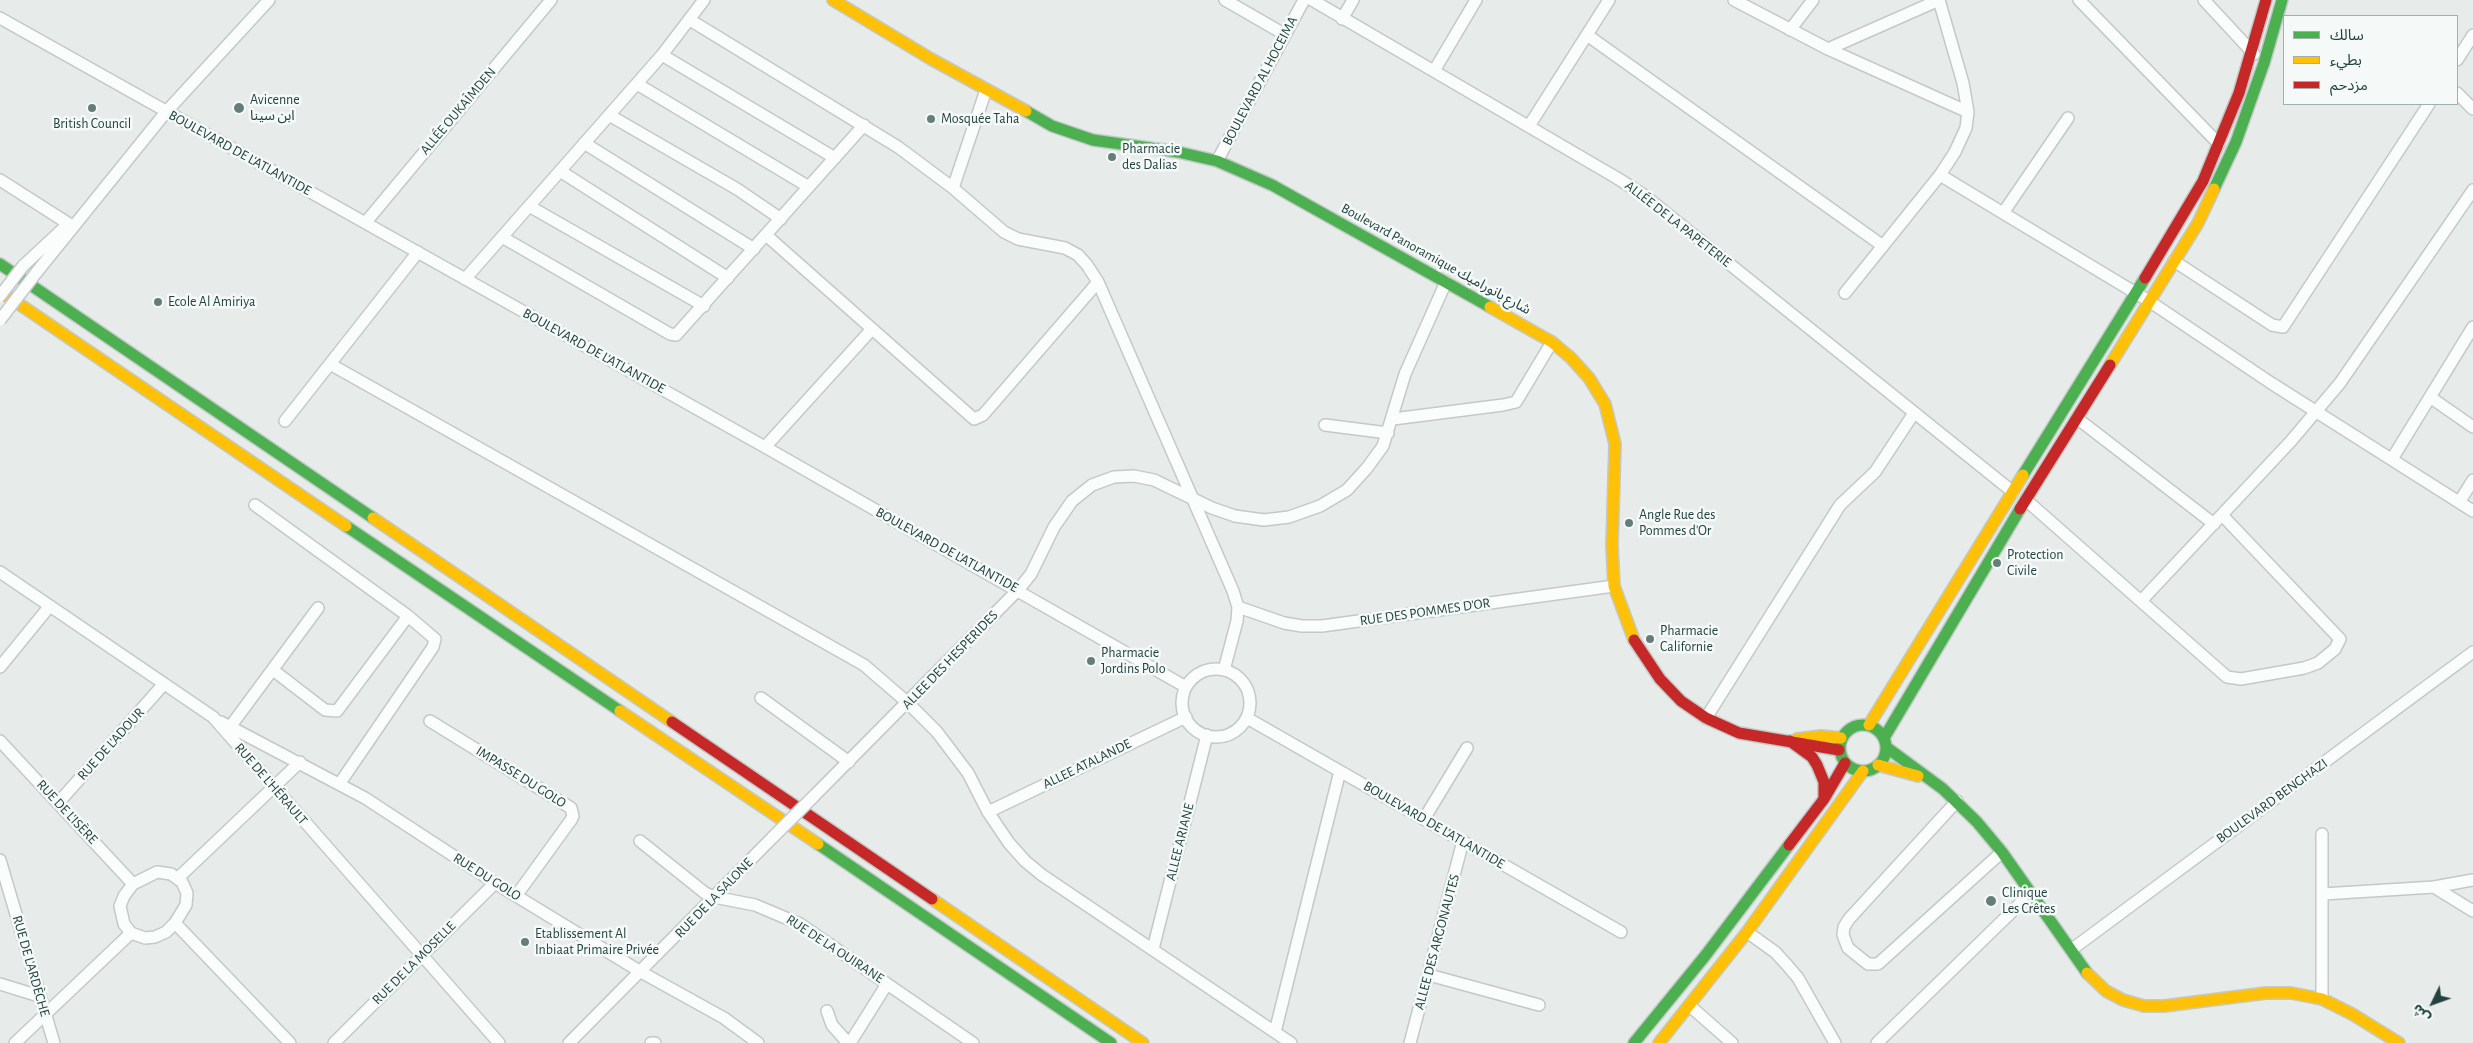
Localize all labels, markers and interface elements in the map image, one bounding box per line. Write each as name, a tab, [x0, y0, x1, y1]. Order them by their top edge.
street label: BOULEVARD AL HOCEIMA	[1219, 14, 1301, 148]
legend	[2283, 15, 2458, 105]
text: سالك	[2330, 28, 2364, 43]
text: بطيء	[2330, 53, 2362, 68]
street label: ALLÉE OUKAÏMDEN	[417, 64, 499, 158]
text: مزدحم	[2330, 78, 2368, 93]
place label: Avicenne ابن سينا	[250, 92, 300, 124]
marker: Avicenne ابن سينا	[232, 101, 246, 115]
marker: British Council	[86, 102, 98, 114]
street label: BOULEVARD DE L'ATLANTIDE	[166, 107, 314, 199]
place label: Mosquée Taha	[941, 111, 1019, 127]
marker: Mosquée Taha	[925, 113, 937, 125]
place label: British Council	[53, 116, 131, 132]
place label: Pharmacie des Dalias	[1122, 141, 1180, 174]
marker: Pharmacie des Dalias	[1106, 151, 1118, 163]
street label: ALLÉE DE LA PAPETERIE	[1621, 177, 1735, 271]
street label: Boulevard Panoramique شارع بانوراميك	[1338, 200, 1534, 318]
place label: Ecole Al Amiriya	[168, 294, 255, 310]
marker: Ecole Al Amiriya	[152, 296, 164, 308]
street label: BOULEVARD DE L'ATLANTIDE	[520, 305, 668, 397]
street label: BOULEVARD DE L'ATLANTIDE	[873, 504, 1021, 596]
place label: Angle Rue des Pommes d'Or	[1639, 507, 1715, 540]
marker: Angle Rue des Pommes d'Or	[1623, 517, 1635, 529]
place label: Protection Civile	[2007, 547, 2063, 580]
marker: Protection Civile	[1991, 557, 2003, 569]
street label: RUE DES POMMES D'OR	[1359, 595, 1491, 629]
street label: ALLEE DES HESPERIDES	[898, 607, 1002, 713]
place label: Pharmacie Californie	[1660, 623, 1718, 656]
marker: Pharmacie Californie	[1644, 633, 1656, 645]
place label: Pharmacie Jordins Polo	[1101, 645, 1166, 678]
marker: Pharmacie Jordins Polo	[1085, 655, 1097, 667]
street label: RUE DE L'ADOUR	[74, 704, 148, 784]
street label: ALLEE ATALANDE	[1040, 735, 1134, 793]
street label: RUE DE L'HÉRAULT	[231, 740, 311, 828]
street label: IMPASSE DU GOLO	[473, 742, 569, 812]
street label: BOULEVARD BENGHAZI	[2213, 755, 2331, 847]
street label: RUE DE L'ISÈRE	[33, 776, 101, 848]
street label: BOULEVARD DE L'ATLANTIDE	[1360, 778, 1508, 872]
street label: ALLEE ARIANE	[1162, 801, 1198, 883]
street label: RUE DU GOLO	[450, 849, 524, 905]
street label: RUE DE LA SALONE	[672, 854, 756, 942]
street label: ALLEE DES ARGONAUTES	[1411, 872, 1463, 1012]
place label: Clinique Les Crêtes	[2002, 885, 2055, 918]
marker: Clinique Les Crêtes	[1984, 894, 1998, 908]
street label: RUE DE LA OUIRANE	[783, 911, 887, 987]
street label: RUE DE L'ARDÈCHE	[9, 914, 53, 1018]
street label: RUE DE LA MOSELLE	[369, 918, 459, 1008]
place label: Etablissement Al Inbiaat Primaire Privée	[535, 926, 659, 959]
marker: Etablissement Al Inbiaat Primaire Privée	[519, 936, 531, 948]
north arrow	[2408, 978, 2458, 1028]
text: ش	[2410, 1001, 2433, 1025]

